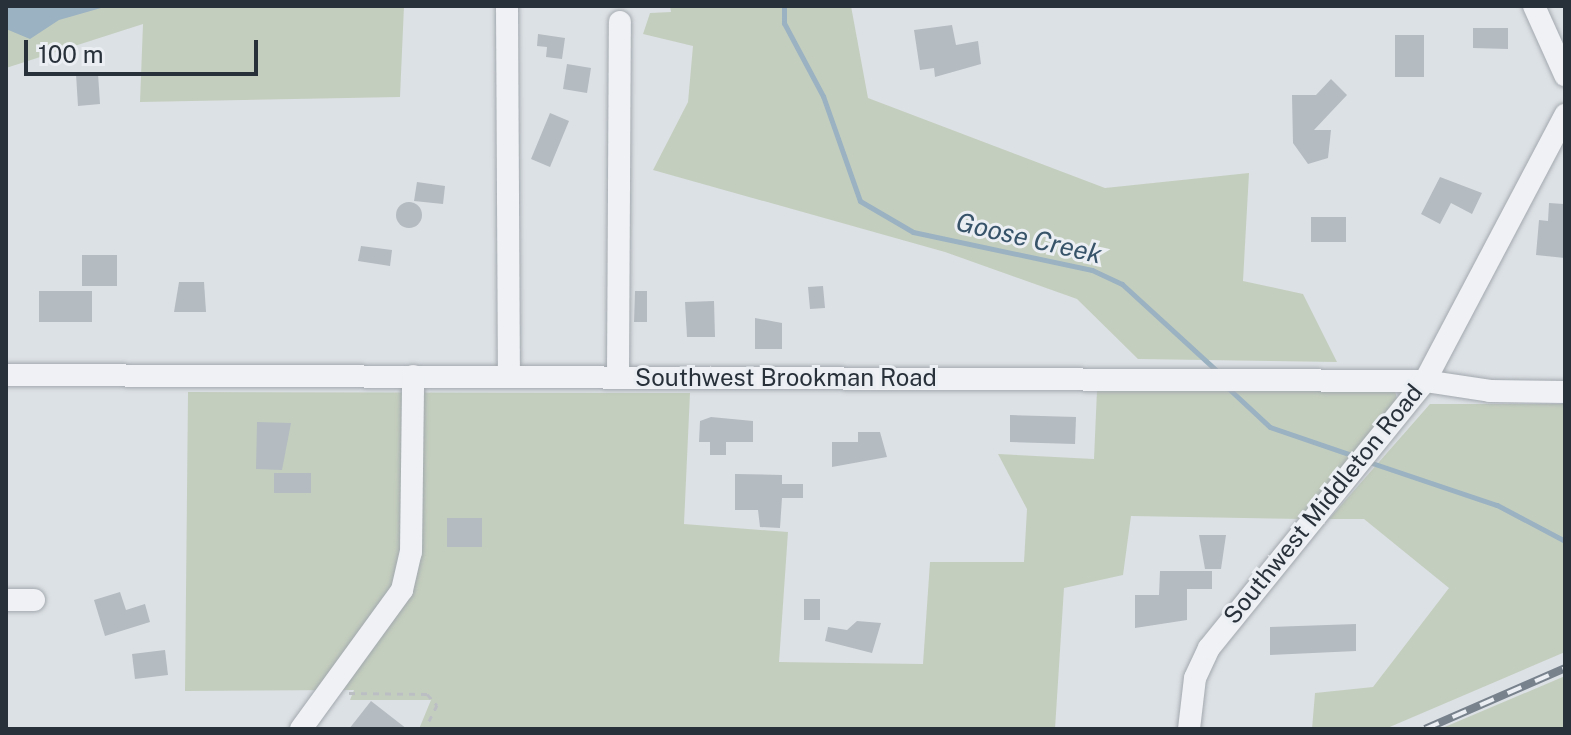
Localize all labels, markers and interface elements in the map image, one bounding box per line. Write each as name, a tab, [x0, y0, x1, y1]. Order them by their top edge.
scale bar	[28, 24, 262, 74]
text: 100 m	[38, 40, 104, 68]
water label: Goose Creek	[953, 206, 1105, 270]
street label: Southwest Brookman Road	[635, 364, 937, 392]
street label: Southwest Middleton Road	[1217, 378, 1429, 630]

